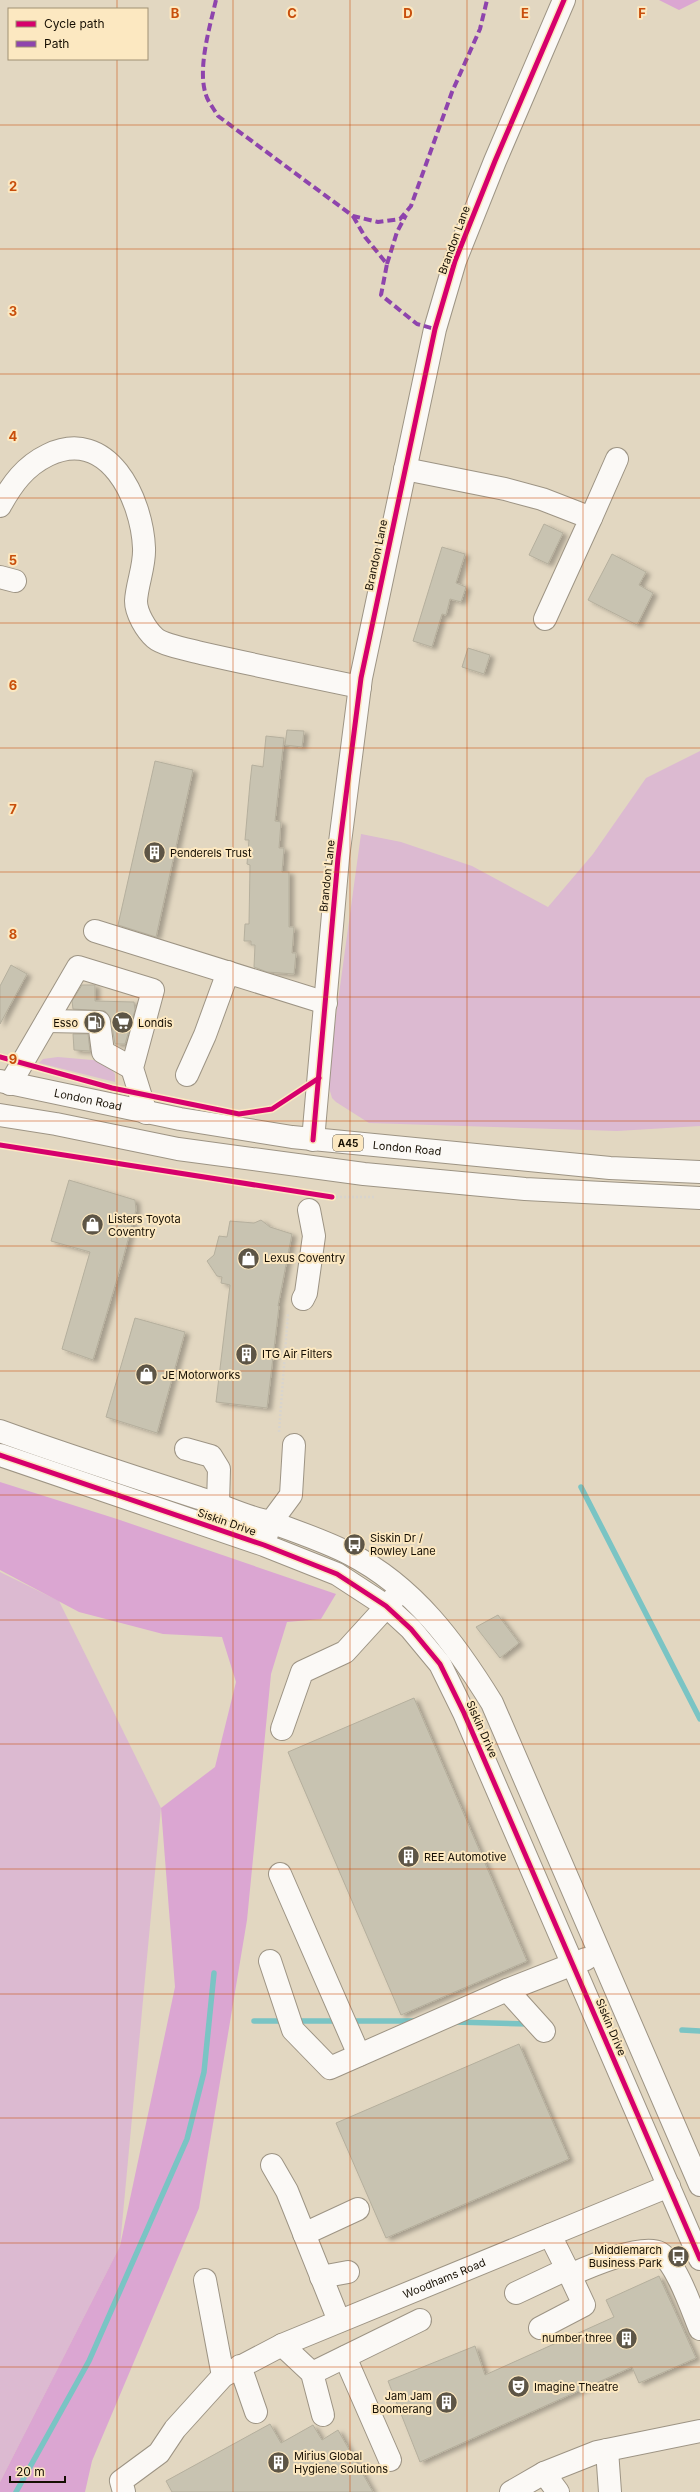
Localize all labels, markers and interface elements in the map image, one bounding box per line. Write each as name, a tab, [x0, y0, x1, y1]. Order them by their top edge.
text: B	[171, 5, 180, 21]
text: C	[287, 5, 297, 21]
text: D	[403, 5, 413, 21]
text: E	[521, 5, 529, 21]
text: F	[638, 5, 646, 21]
legend	[8, 8, 148, 60]
text: Cycle path	[44, 16, 105, 31]
text: Path	[44, 36, 69, 51]
text: 2	[9, 178, 17, 194]
street label: Brandon Lane	[435, 204, 473, 276]
text: 3	[9, 303, 17, 319]
text: 4	[9, 428, 18, 444]
street label: Brandon Lane	[362, 518, 390, 592]
text: 5	[9, 552, 17, 568]
text: 6	[9, 677, 17, 693]
text: 7	[9, 801, 17, 817]
street label: Brandon Lane	[316, 839, 338, 913]
building icon: Penderels Trust	[142, 840, 168, 866]
place label: Penderels Trust	[170, 846, 252, 860]
text: 8	[9, 926, 17, 942]
fuel station icon: Esso	[81, 1010, 107, 1036]
supermarket icon: Londis	[110, 1010, 136, 1036]
place label: Esso	[53, 1016, 78, 1030]
place label: Londis	[138, 1016, 173, 1030]
text: 9	[9, 1051, 17, 1067]
street label: London Road	[53, 1086, 123, 1114]
road number: A45	[333, 1135, 363, 1151]
street label: London Road	[372, 1138, 442, 1159]
shop icon: Listers Toyota Coventry	[80, 1212, 106, 1238]
place label: Listers Toyota Coventry	[108, 1212, 181, 1239]
shop icon: Lexus Coventry	[236, 1245, 262, 1271]
place label: Lexus Coventry	[264, 1251, 345, 1265]
building icon: ITG Air Filters	[234, 1341, 260, 1367]
place label: ITG Air Filters	[262, 1347, 333, 1361]
shop icon: JE Motorworks	[133, 1362, 159, 1388]
place label: JE Motorworks	[162, 1368, 241, 1382]
street label: Siskin Drive	[196, 1505, 258, 1539]
bus stop icon: Siskin Dr / Rowley Lane	[341, 1531, 367, 1557]
place label: Siskin Dr / Rowley Lane	[370, 1531, 436, 1558]
street label: Siskin Drive	[463, 1698, 501, 1760]
building icon: REE Automotive	[395, 1844, 421, 1870]
place label: REE Automotive	[424, 1850, 506, 1864]
street label: Siskin Drive	[593, 1996, 629, 2058]
place label: Middlemarch Business Park	[589, 2243, 662, 2270]
bus stop icon: Middlemarch Business Park	[665, 2243, 691, 2269]
street label: Woodhams Road	[401, 2255, 488, 2302]
building icon: number three	[614, 2325, 640, 2351]
place label: number three	[542, 2331, 612, 2345]
theatre icon: Imagine Theatre	[505, 2374, 531, 2400]
place label: Imagine Theatre	[534, 2380, 618, 2394]
place label: Jam Jam Boomerang	[372, 2389, 432, 2416]
building icon: Jam Jam Boomerang	[434, 2389, 460, 2415]
building icon: Mirius Global Hygiene Solutions	[265, 2449, 291, 2475]
place label: Mirius Global Hygiene Solutions	[294, 2449, 388, 2476]
scale bar	[10, 2458, 65, 2484]
text: 20 m	[16, 2464, 45, 2479]

